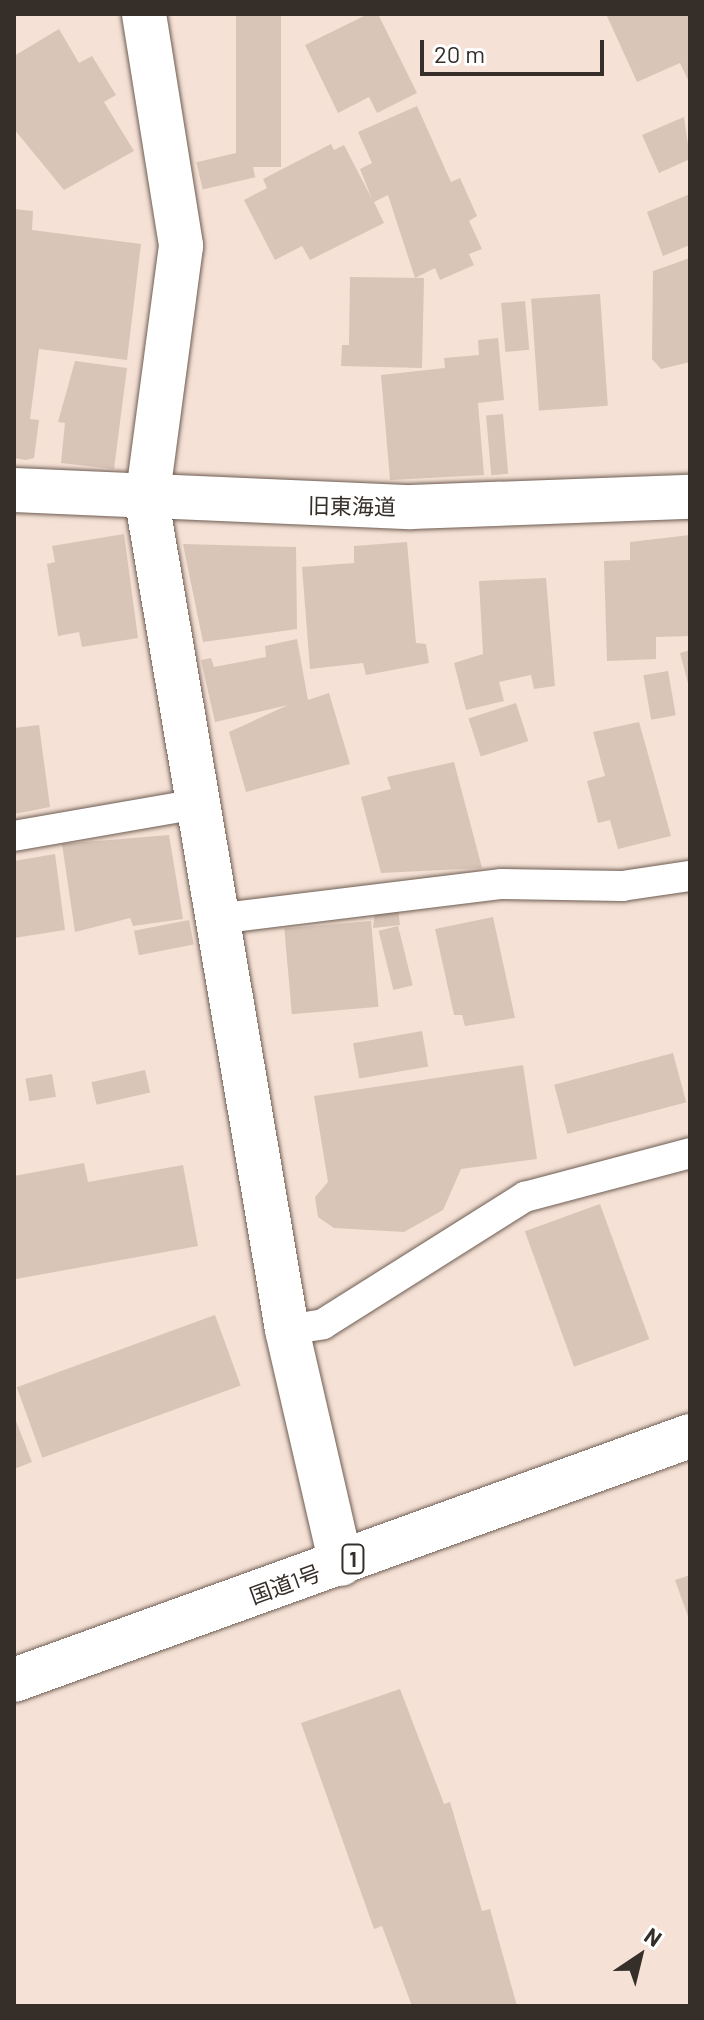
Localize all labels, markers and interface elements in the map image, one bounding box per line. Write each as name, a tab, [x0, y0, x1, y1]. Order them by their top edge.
scale bar	[424, 24, 608, 74]
text: 20 m	[434, 39, 485, 68]
street label: 旧東海道	[308, 492, 396, 520]
road number: 1	[341, 1543, 365, 1575]
street label: 国道1号	[246, 1559, 324, 1609]
north arrow	[600, 1916, 680, 1996]
text: N	[640, 1921, 667, 1951]

